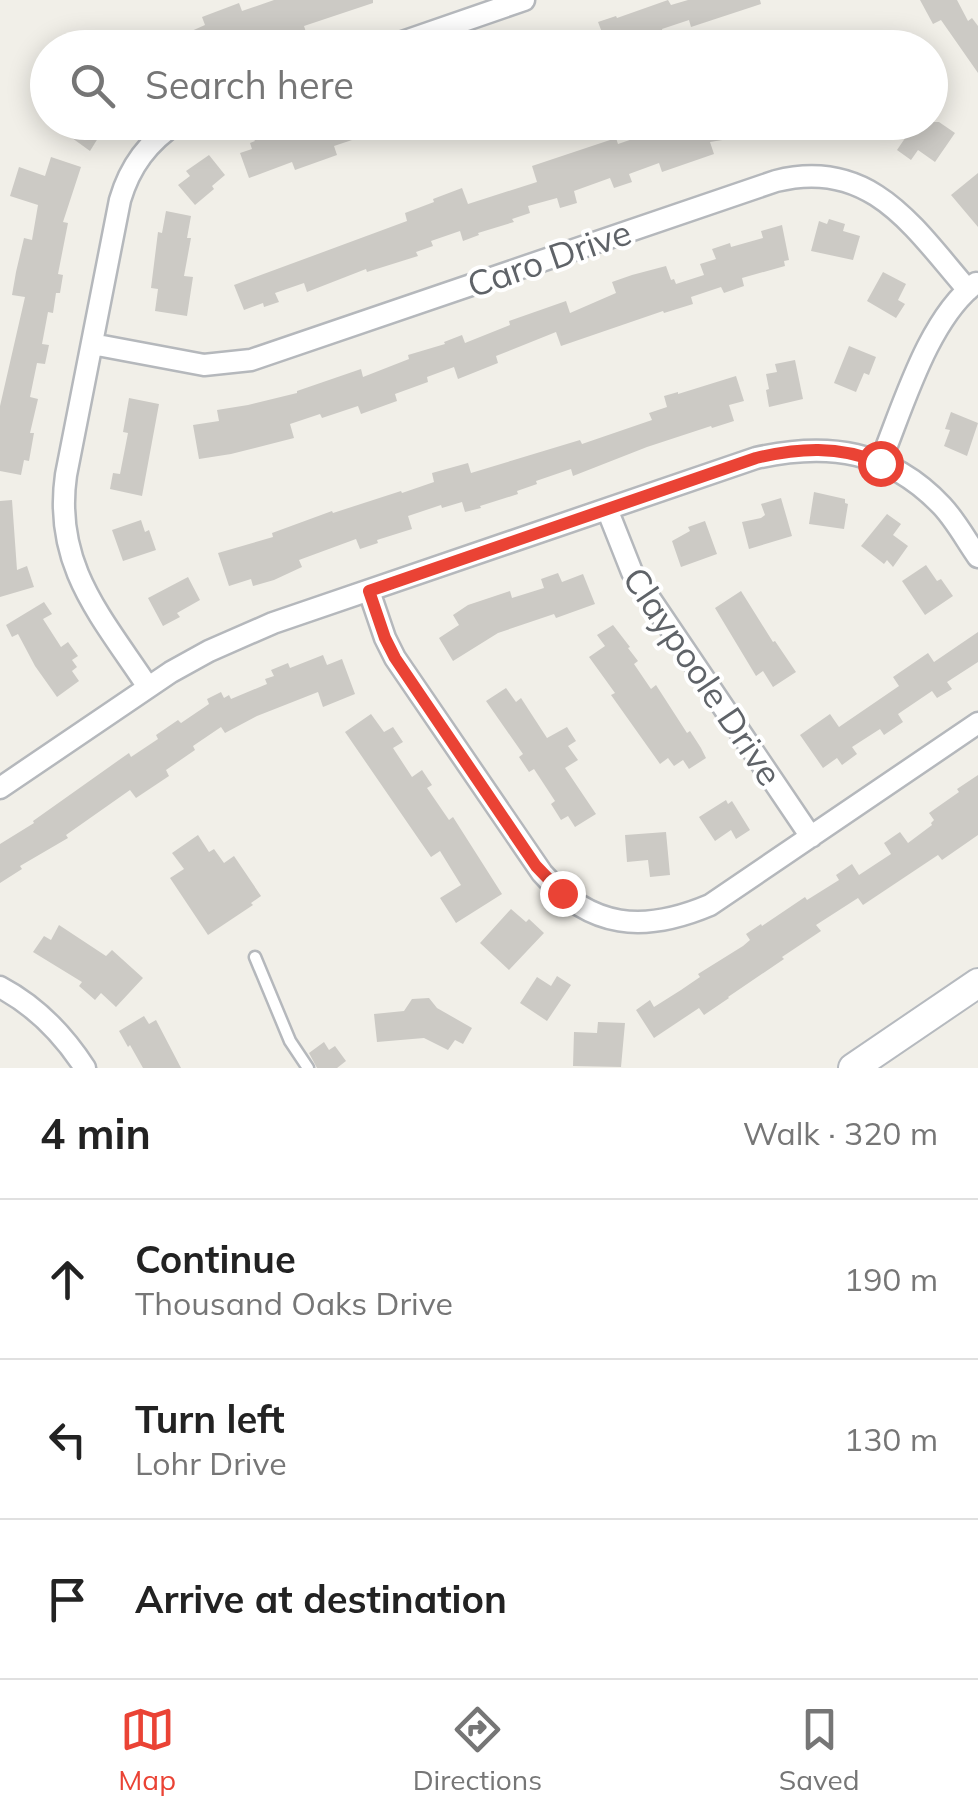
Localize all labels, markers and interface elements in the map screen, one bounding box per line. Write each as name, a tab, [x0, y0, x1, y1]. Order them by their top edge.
search box	[30, 30, 948, 140]
icon: search	[65, 58, 120, 113]
text: Search here	[145, 61, 354, 109]
street label: Caro Drive	[461, 209, 637, 307]
route start	[858, 441, 904, 487]
street label: Claypoole Drive	[614, 559, 792, 793]
route end	[540, 871, 586, 917]
text: 4 min	[40, 1107, 151, 1160]
text: Walk · 320 m	[743, 1113, 938, 1153]
text: Continue	[135, 1235, 296, 1283]
icon: ahead	[40, 1252, 95, 1307]
text: 190 m	[844, 1259, 938, 1299]
text: Thousand Oaks Drive	[135, 1283, 453, 1323]
text: Turn left	[135, 1395, 285, 1443]
icon: left	[40, 1412, 95, 1467]
text: 130 m	[844, 1419, 938, 1459]
text: Lohr Drive	[135, 1443, 287, 1483]
icon: arrive	[40, 1572, 95, 1627]
text: Arrive at destination	[135, 1575, 507, 1623]
tab: Map	[118, 1702, 176, 1797]
tab: Directions	[413, 1702, 542, 1797]
tab: Saved	[779, 1702, 860, 1797]

